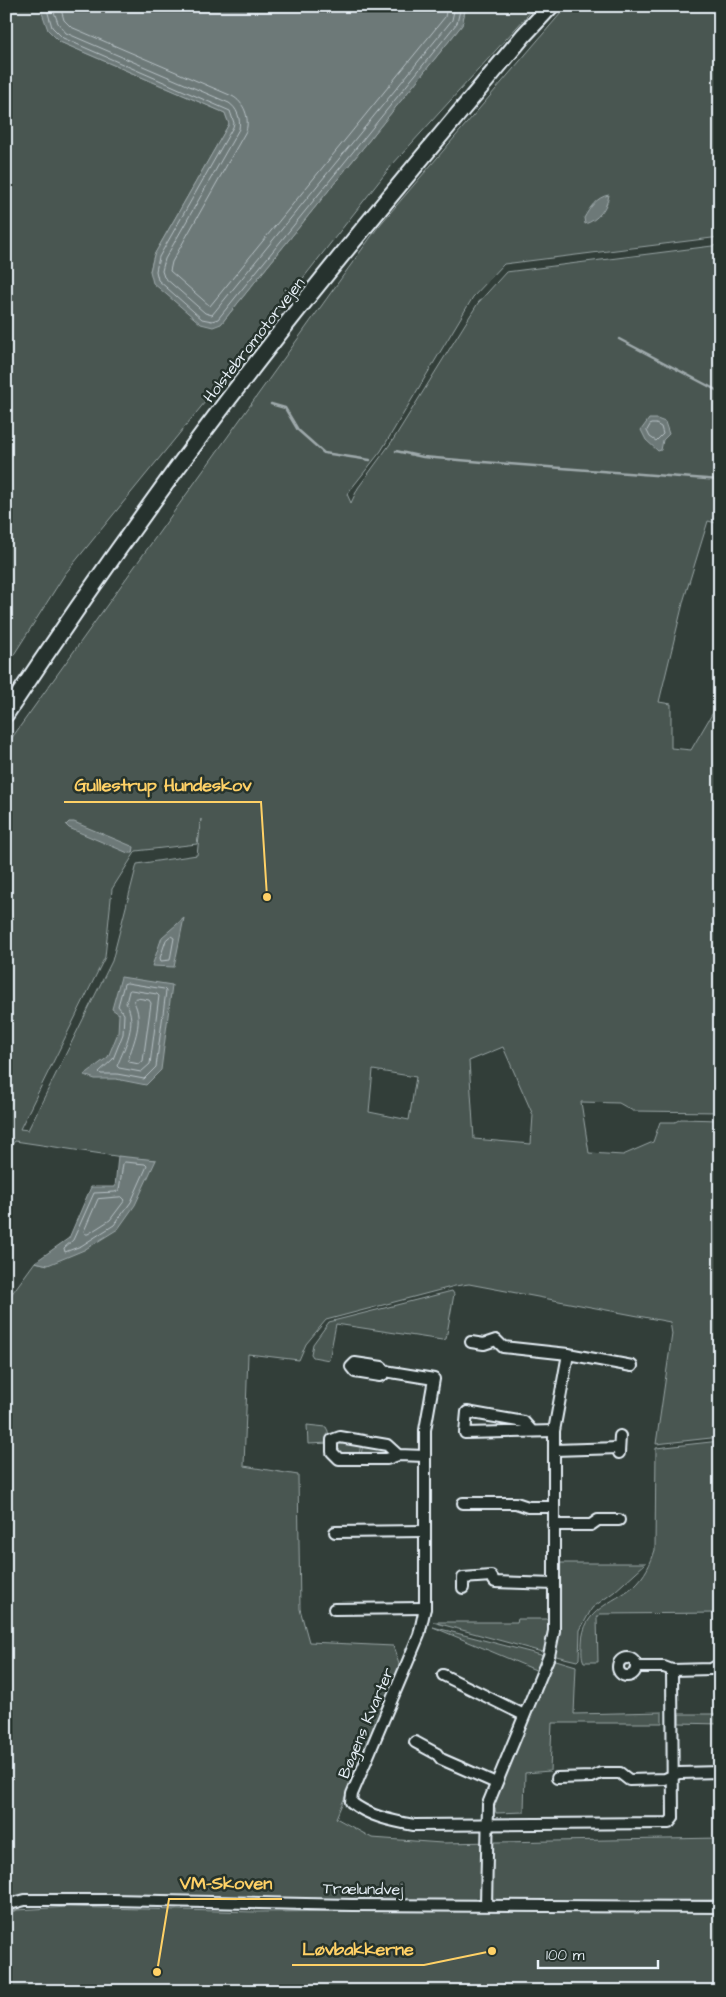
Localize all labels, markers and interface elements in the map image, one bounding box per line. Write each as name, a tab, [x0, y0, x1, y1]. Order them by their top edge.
street label: Holstebromotorvejen	[198, 273, 310, 407]
callout: Gullestrup Hundeskov	[64, 769, 261, 802]
text: Gullestrup Hundeskov	[74, 773, 252, 798]
street label: Bøgens Kvarter	[333, 1664, 400, 1782]
callout: VM-Skoven	[169, 1866, 282, 1899]
text: VM-Skoven	[179, 1871, 272, 1896]
street label: Trælundvej	[323, 1877, 403, 1901]
callout: Løvbakkerne	[292, 1932, 424, 1965]
text: Løvbakkerne	[302, 1937, 414, 1962]
scale bar	[538, 1937, 658, 1969]
text: 100 m	[546, 1945, 585, 1966]

